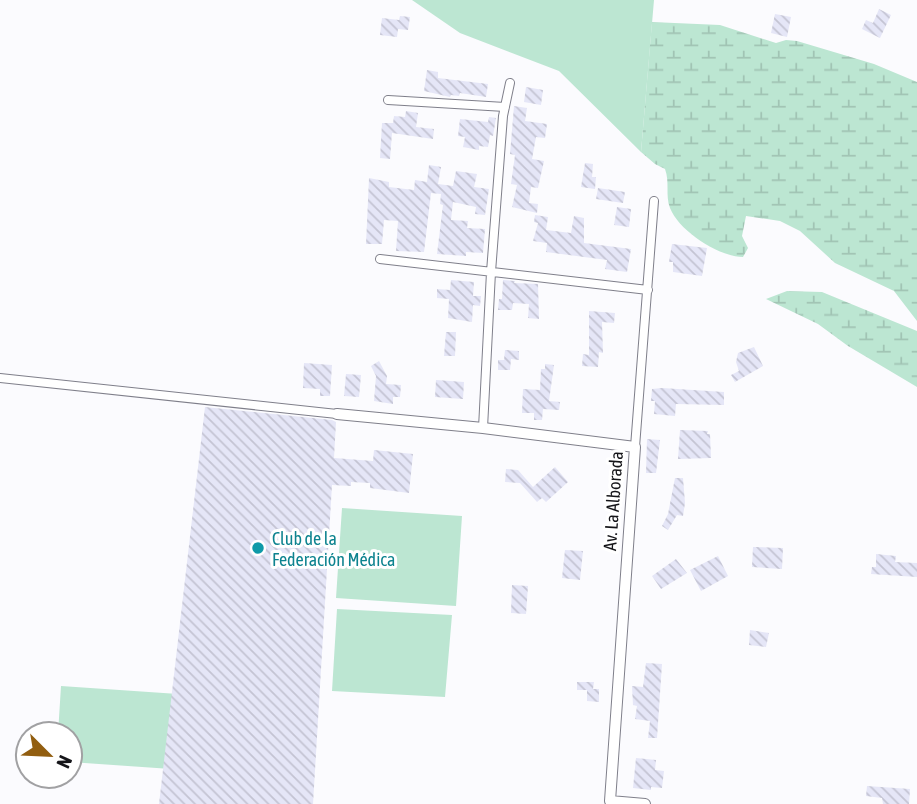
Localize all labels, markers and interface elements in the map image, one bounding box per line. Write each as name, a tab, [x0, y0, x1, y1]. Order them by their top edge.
street label: Av. La Alborada	[599, 450, 627, 552]
place label: Club de la Federación Médica	[272, 528, 395, 570]
marker: Club de la Federación Médica	[250, 540, 266, 556]
north arrow	[14, 720, 84, 790]
text: N	[52, 752, 77, 772]

